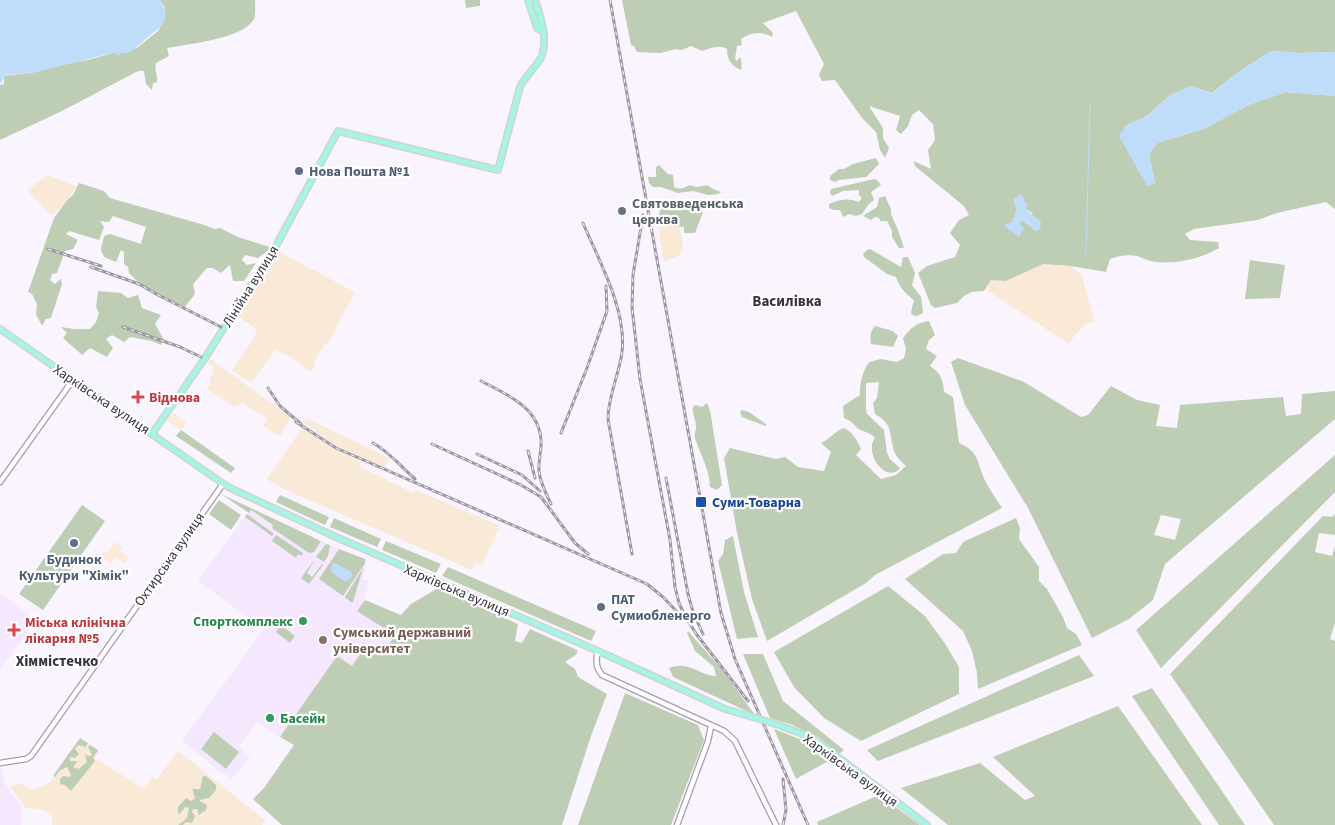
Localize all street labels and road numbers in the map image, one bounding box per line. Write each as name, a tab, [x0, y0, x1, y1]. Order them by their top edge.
street label: Лінійна вулиця	[218, 242, 284, 331]
street label: Харківська вулиця	[49, 360, 154, 440]
street label: Охтирська вулиця	[130, 508, 210, 611]
street label: Харківська вулиця	[401, 560, 513, 622]
street label: Харківська вулиця	[799, 729, 902, 812]

